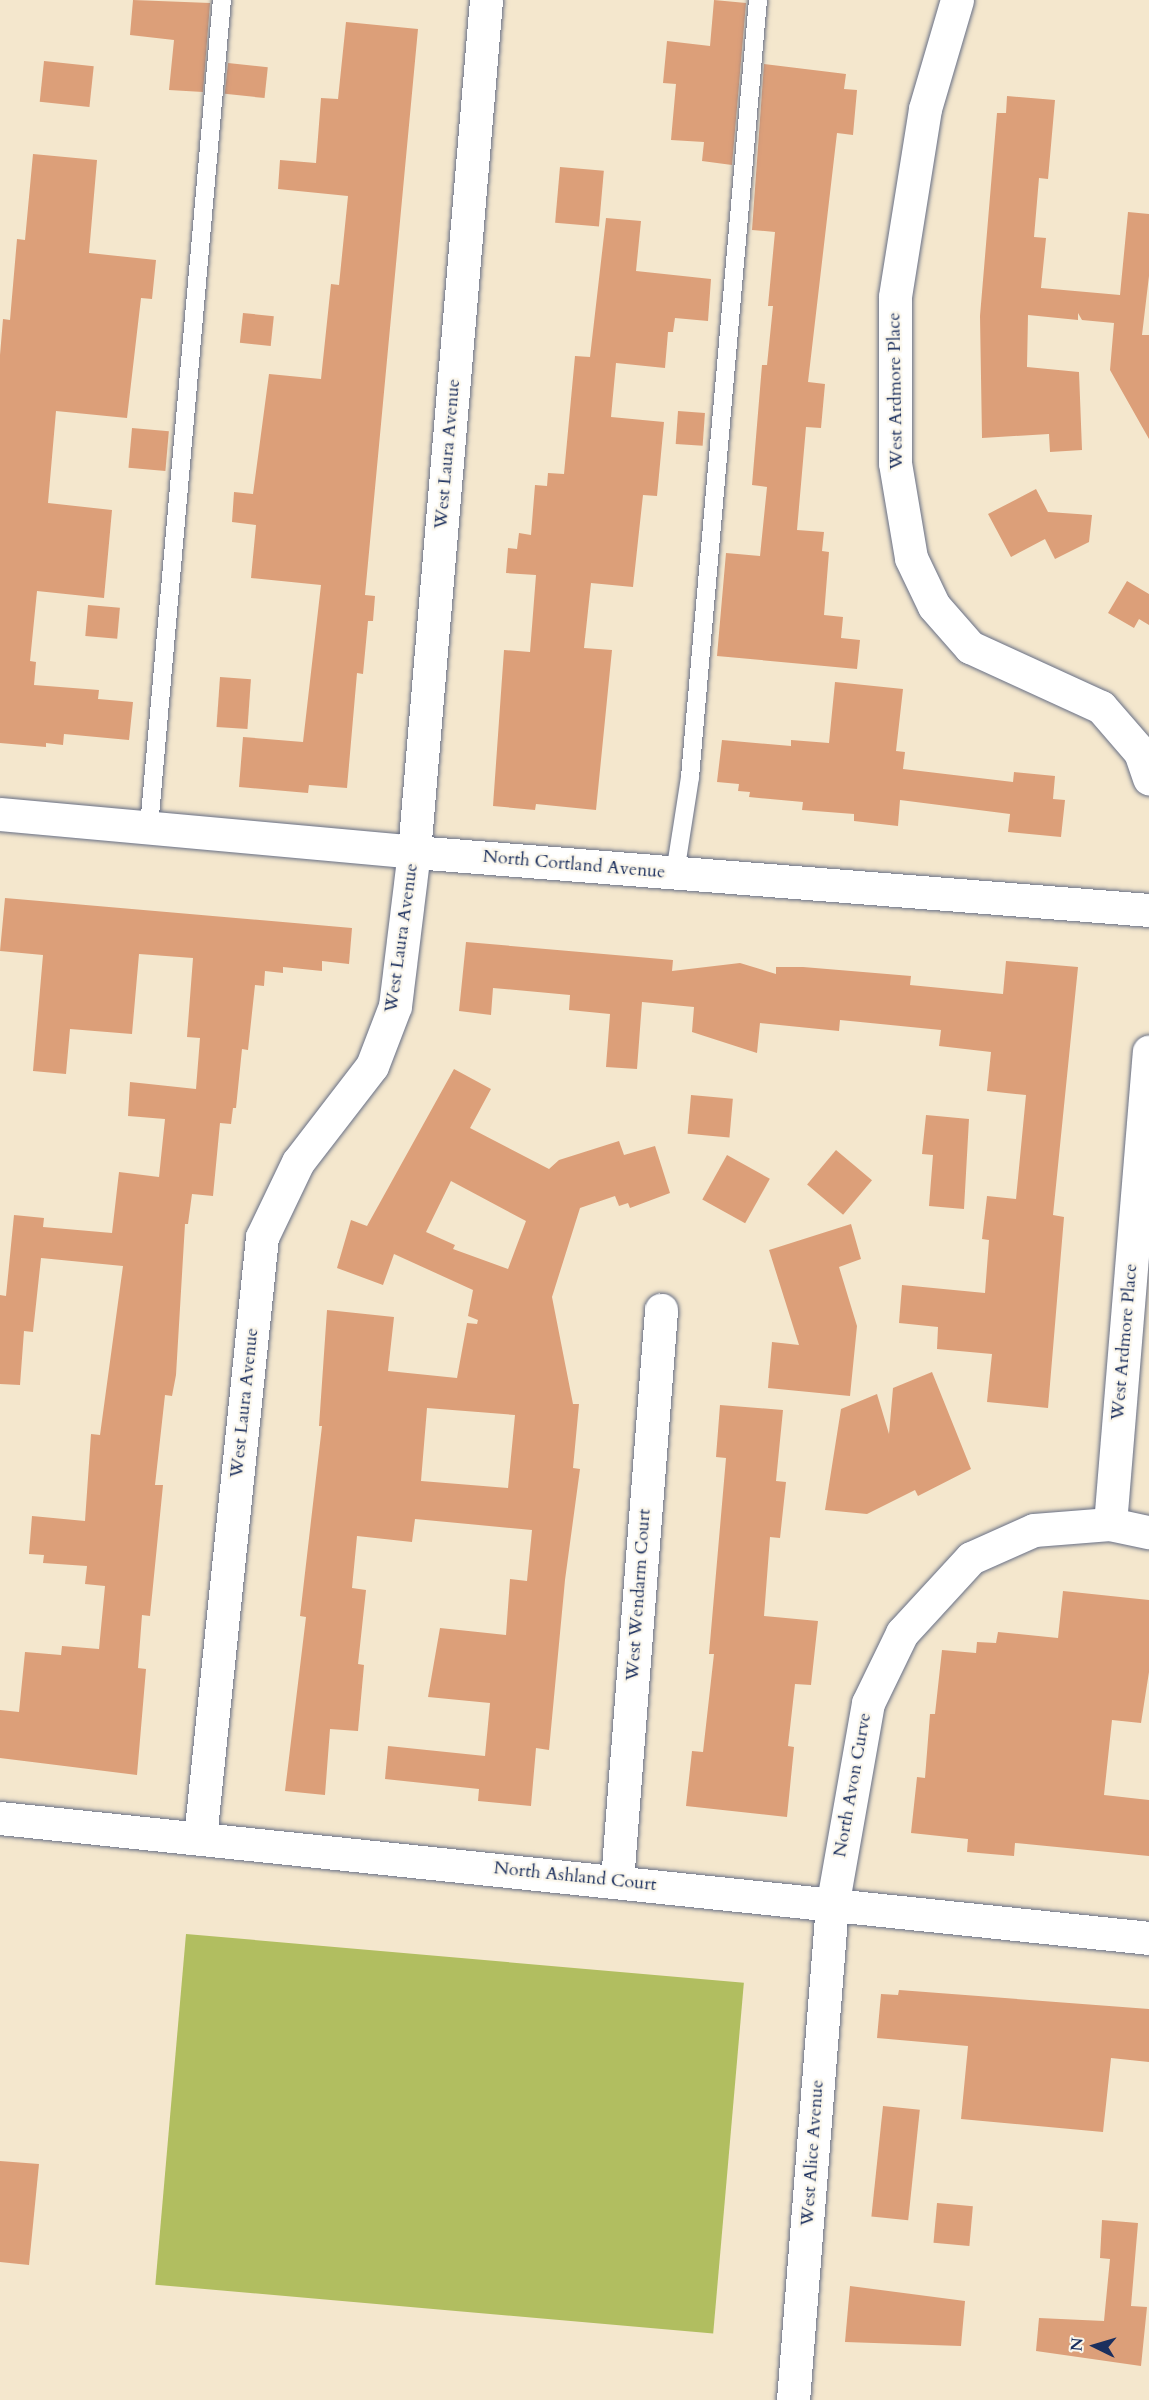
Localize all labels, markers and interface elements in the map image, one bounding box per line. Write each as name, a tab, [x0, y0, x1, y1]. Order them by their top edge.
street label: West Ardmore Place	[884, 312, 908, 470]
street label: West Laura Avenue	[431, 378, 465, 530]
street label: North Cortland Avenue	[482, 846, 666, 884]
street label: West Laura Avenue	[381, 862, 423, 1014]
street label: West Ardmore Place	[1107, 1263, 1143, 1421]
street label: West Laura Avenue	[226, 1327, 264, 1479]
street label: West Wendarm Court	[622, 1508, 656, 1682]
street label: North Avon Curve	[830, 1711, 876, 1859]
street label: North Ashland Court	[493, 1858, 657, 1896]
street label: West Alice Avenue	[797, 2079, 829, 2227]
north arrow	[1065, 2316, 1125, 2376]
text: N	[1066, 2337, 1089, 2352]

